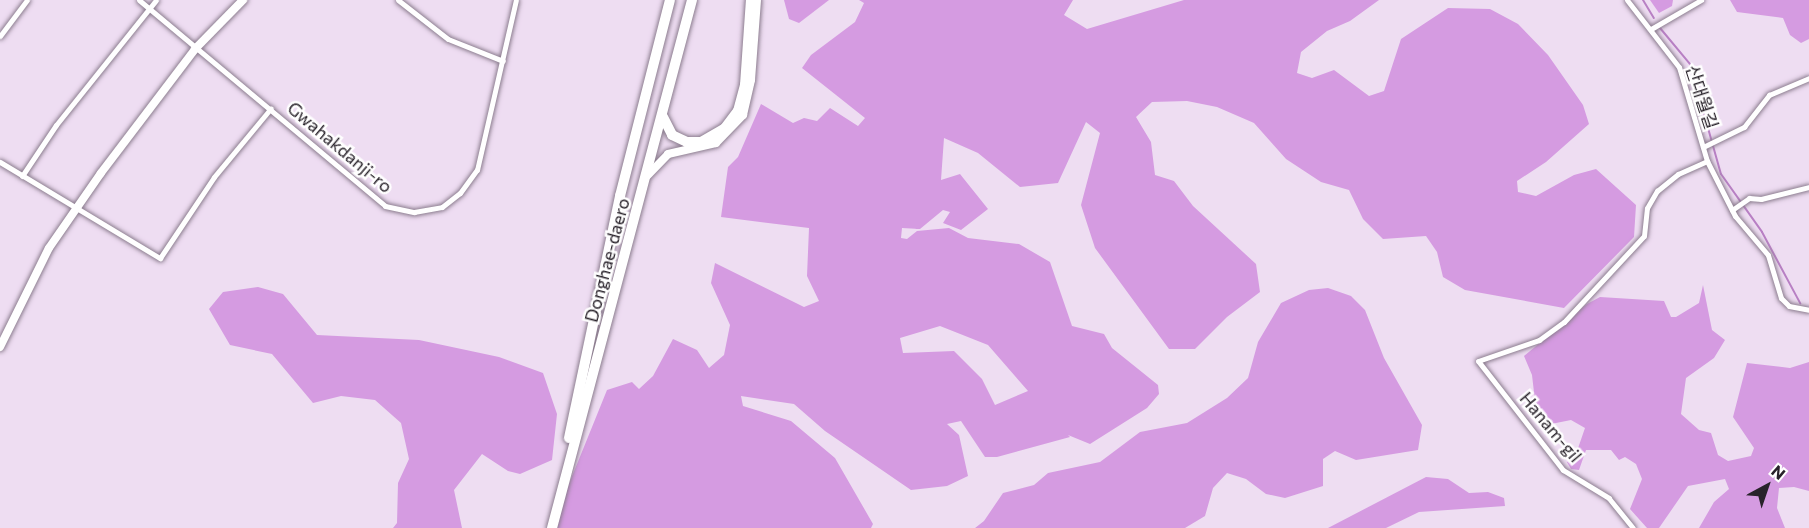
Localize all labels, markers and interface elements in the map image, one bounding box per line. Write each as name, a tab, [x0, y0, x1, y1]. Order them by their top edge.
street label: 산대월길	[1681, 62, 1723, 132]
street label: Gwahakdanji-ro	[283, 97, 397, 197]
street label: Donghae-daero	[580, 195, 634, 325]
street label: Hanam-gil	[1515, 388, 1587, 466]
north arrow	[1737, 456, 1797, 516]
text: N	[1768, 461, 1790, 483]

